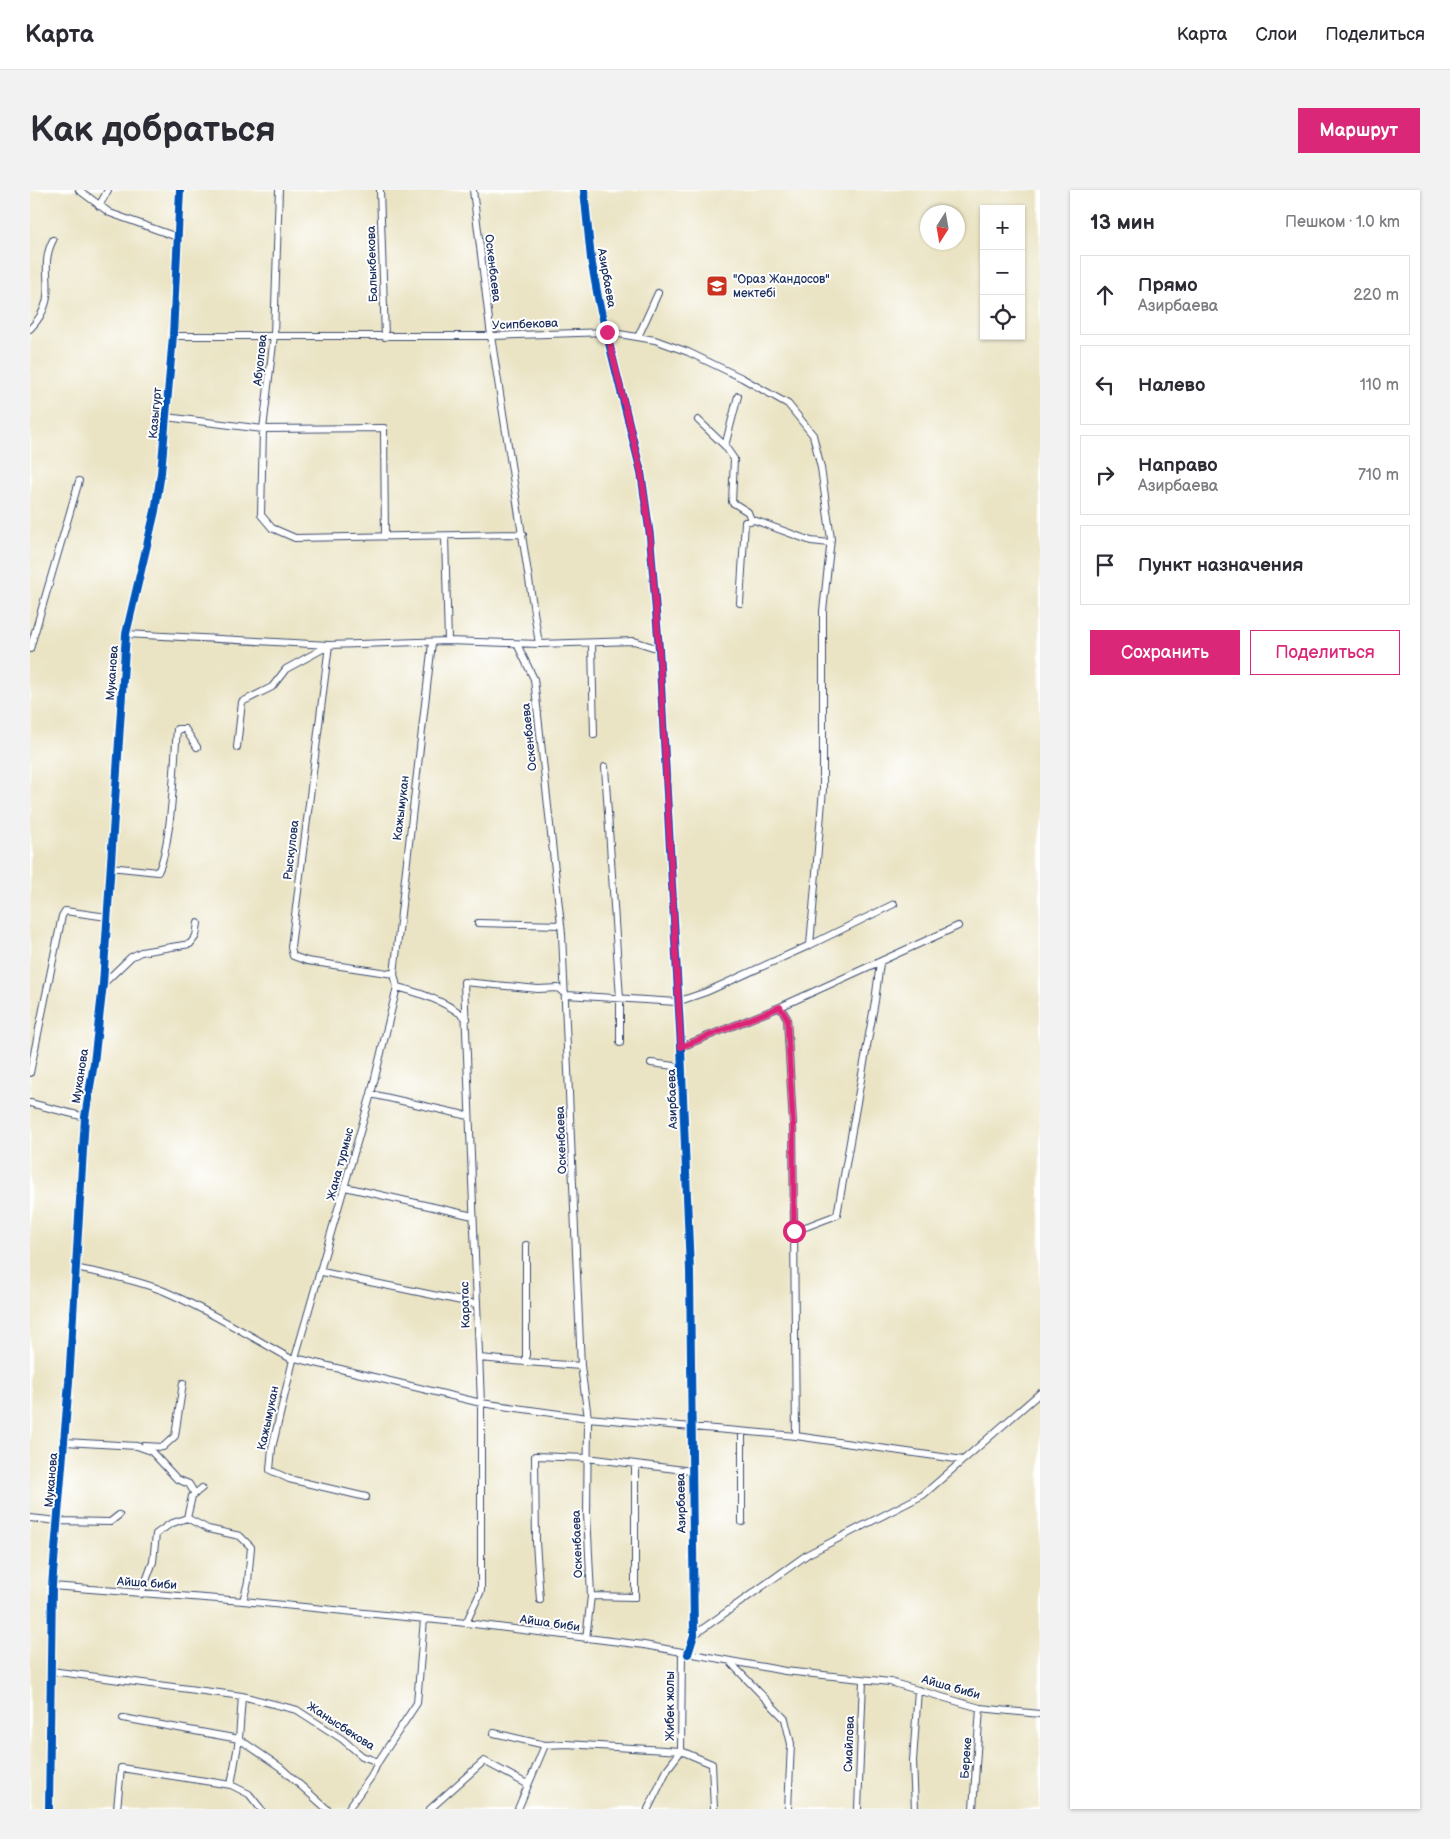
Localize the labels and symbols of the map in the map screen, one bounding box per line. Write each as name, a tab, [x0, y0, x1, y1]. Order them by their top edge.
north arrow	[920, 205, 965, 250]
street label: Балыкбекова	[364, 226, 381, 302]
street label: Оскенбаева	[481, 233, 504, 303]
street label: Азирбаева	[594, 246, 619, 309]
place label: "Ораз Жандосов" мектебі	[733, 272, 830, 301]
school or university icon: "Ораз Жандосов" мектебі	[705, 274, 729, 298]
street label: Усипбекова	[492, 316, 558, 333]
route end	[596, 321, 619, 344]
street label: Абуолова	[250, 333, 271, 388]
street label: Казыгурт	[146, 386, 165, 439]
street label: Муканова	[103, 645, 122, 701]
street label: Оскенбаева	[518, 702, 541, 772]
street label: Кажымукан	[390, 775, 413, 841]
street label: Рыскулова	[280, 819, 303, 881]
street label: Муканова	[69, 1048, 92, 1105]
street label: Азирбаева	[664, 1069, 681, 1130]
street label: Оскенбаева	[553, 1106, 570, 1174]
street label: Жана турмыс	[324, 1126, 357, 1202]
route start	[783, 1220, 806, 1243]
street label: Каратас	[457, 1281, 474, 1329]
street label: Кажымукан	[254, 1385, 283, 1452]
street label: Муканова	[42, 1452, 61, 1508]
street label: Азирбаева	[673, 1473, 690, 1534]
street label: Оскенбаева	[569, 1510, 586, 1578]
street label: Айша биби	[115, 1574, 178, 1593]
street label: Айша биби	[518, 1612, 581, 1635]
street label: Жибек жолы	[663, 1671, 678, 1741]
street label: Айша биби	[919, 1672, 982, 1703]
street label: Жанысбекова	[304, 1699, 378, 1754]
street label: Смайлова	[841, 1716, 858, 1772]
street label: Береке	[958, 1736, 975, 1779]

